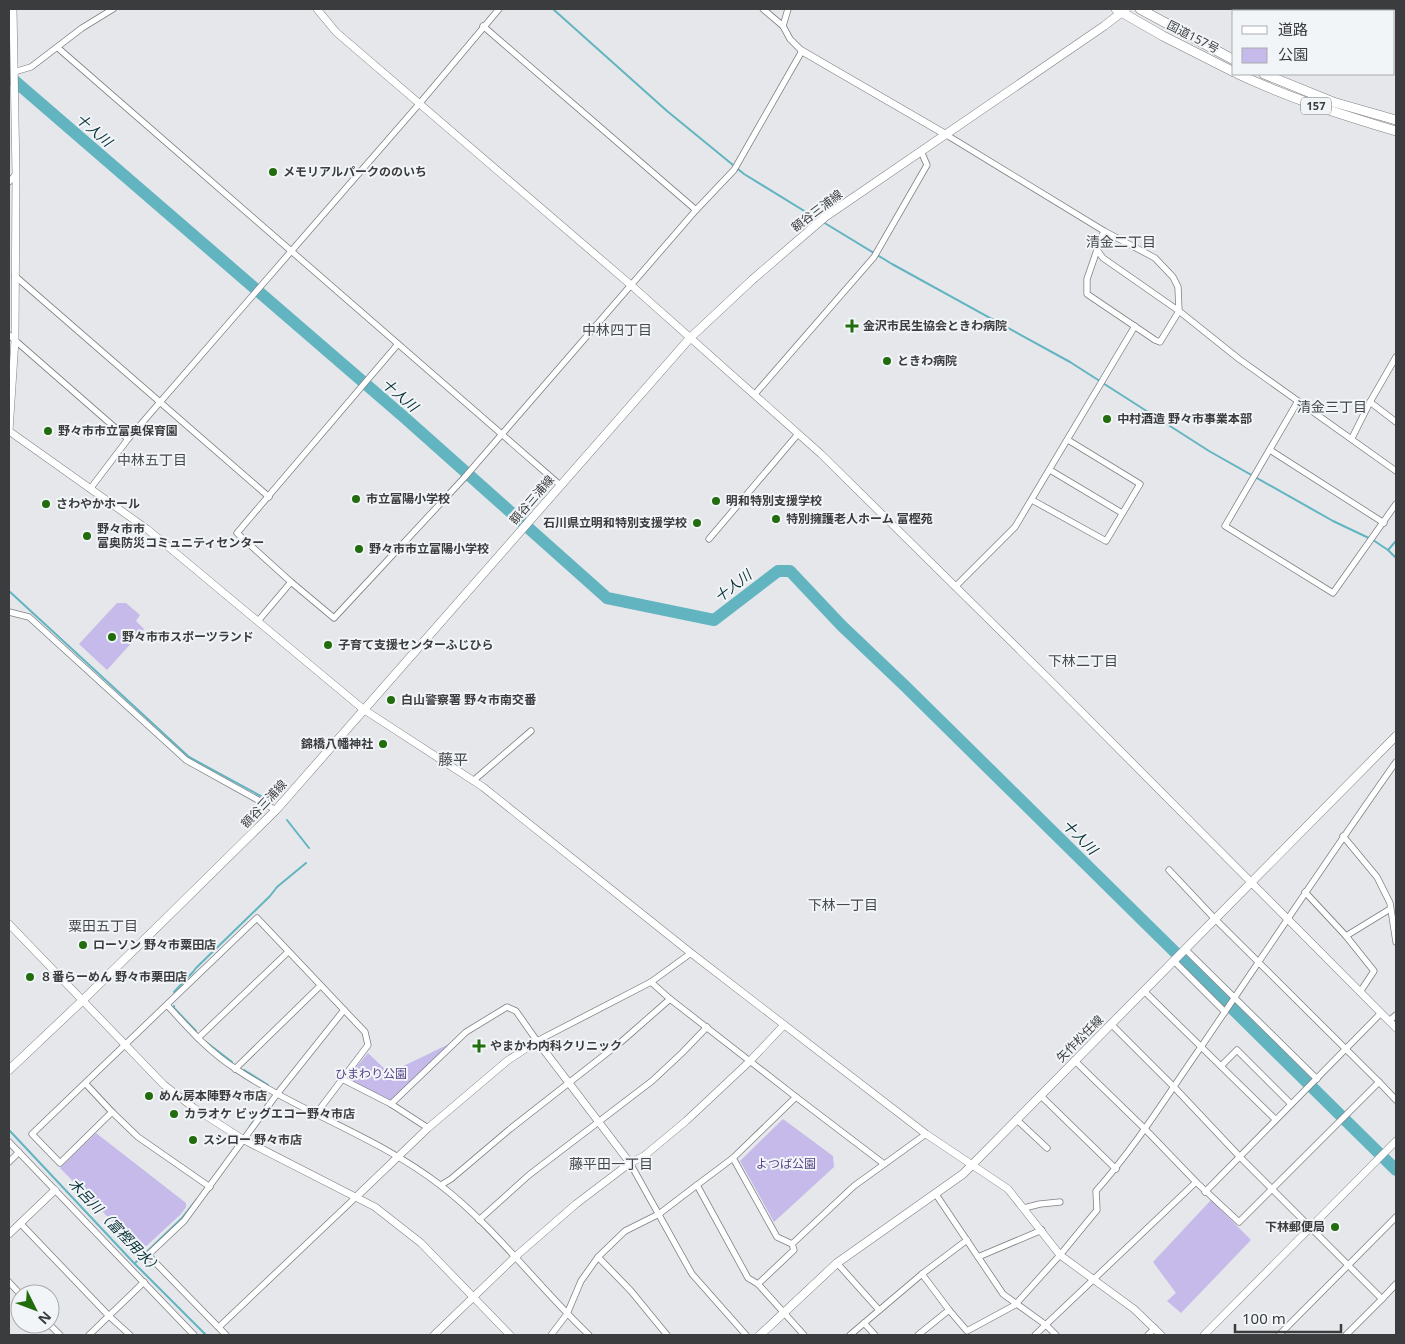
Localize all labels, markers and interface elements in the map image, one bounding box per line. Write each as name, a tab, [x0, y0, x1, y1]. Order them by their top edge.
legend	[1232, 10, 1395, 75]
street label: 国道157号	[1164, 16, 1222, 57]
text: 道路	[1278, 19, 1308, 39]
text: 公園	[1278, 44, 1308, 64]
road number: 157	[1301, 98, 1331, 114]
water label: 十人川	[72, 109, 118, 152]
place label: メモリアルパークののいち	[283, 163, 427, 180]
marker: メモリアルパークののいち	[267, 166, 279, 178]
street label: 額谷三浦線	[788, 186, 846, 235]
district label: 清金二丁目	[1086, 232, 1156, 251]
place label: 金沢市民生協会ときわ病院	[863, 317, 1007, 334]
marker: 金沢市民生協会ときわ病院	[845, 319, 859, 333]
district label: 中林四丁目	[582, 320, 652, 339]
place label: ときわ病院	[897, 352, 957, 369]
marker: ときわ病院	[881, 355, 893, 367]
water label: 十人川	[378, 374, 424, 417]
district label: 清金三丁目	[1297, 397, 1367, 416]
place label: 中村酒造 野々市事業本部	[1117, 410, 1252, 427]
marker: 中村酒造 野々市事業本部	[1101, 413, 1113, 425]
place label: 野々市市立富奥保育園	[58, 422, 178, 439]
marker: 野々市市立富奥保育園	[42, 425, 54, 437]
district label: 中林五丁目	[117, 450, 187, 469]
street label: 額谷三浦線	[506, 471, 558, 528]
place label: 市立富陽小学校	[366, 490, 450, 507]
place label: 明和特別支援学校	[726, 492, 822, 509]
marker: 市立富陽小学校	[350, 493, 362, 505]
place label: さわやかホール	[56, 495, 140, 512]
marker: 明和特別支援学校	[710, 495, 722, 507]
marker: さわやかホール	[40, 498, 52, 510]
place label: 特別擁護老人ホーム 富樫苑	[786, 510, 933, 527]
marker: 特別擁護老人ホーム 富樫苑	[770, 513, 782, 525]
place label: 石川県立明和特別支援学校	[543, 514, 687, 531]
marker: 石川県立明和特別支援学校	[691, 517, 703, 529]
place label: 野々市市 富奥防災コミュニティセンター	[97, 520, 264, 551]
marker: 野々市市 富奥防災コミュニティセンター	[81, 530, 93, 542]
place label: 野々市市立富陽小学校	[369, 540, 489, 557]
marker: 野々市市立富陽小学校	[353, 543, 365, 555]
water label: 十人川	[710, 564, 757, 606]
place label: 野々市市スポーツランド	[122, 628, 254, 645]
marker: 野々市市スポーツランド	[106, 631, 118, 643]
place label: 子育て支援センターふじひら	[338, 636, 494, 653]
marker: 子育て支援センターふじひら	[322, 639, 334, 651]
district label: 下林二丁目	[1048, 651, 1118, 670]
place label: 白山警察署 野々市南交番	[401, 691, 537, 708]
marker: 白山警察署 野々市南交番	[385, 694, 397, 706]
place label: 錦橋八幡神社	[300, 735, 373, 752]
marker: 錦橋八幡神社	[377, 738, 389, 750]
district label: 藤平	[438, 749, 468, 769]
street label: 額谷三浦線	[237, 776, 290, 831]
water label: 十人川	[1059, 815, 1103, 860]
district label: 下林一丁目	[808, 895, 878, 914]
district label: 粟田五丁目	[68, 916, 138, 935]
place label: ローソン 野々市粟田店	[93, 936, 216, 953]
marker: ローソン 野々市粟田店	[77, 939, 89, 951]
place label: ８番らーめん 野々市栗田店	[40, 968, 187, 985]
marker: ８番らーめん 野々市栗田店	[24, 971, 36, 983]
street label: 矢作松任線	[1052, 1011, 1107, 1066]
place label: やまかわ内科クリニック	[490, 1037, 622, 1054]
marker: やまかわ内科クリニック	[472, 1039, 486, 1053]
park label: ひまわり公園	[335, 1065, 407, 1082]
place label: めん房本陣野々市店	[159, 1087, 267, 1104]
marker: めん房本陣野々市店	[143, 1090, 155, 1102]
place label: カラオケ ビッグエコー野々市店	[184, 1105, 355, 1122]
marker: カラオケ ビッグエコー野々市店	[168, 1108, 180, 1120]
place label: スシロー 野々市店	[203, 1131, 302, 1148]
marker: スシロー 野々市店	[187, 1134, 199, 1146]
district label: 藤平田一丁目	[569, 1154, 653, 1173]
park label: よつば公園	[756, 1155, 816, 1172]
water label: 木呂川（富樫用水）	[65, 1174, 166, 1278]
place label: 下林郵便局	[1265, 1218, 1325, 1235]
marker: 下林郵便局	[1329, 1221, 1341, 1233]
north arrow	[10, 1284, 60, 1334]
scale bar	[1235, 1302, 1341, 1334]
text: N	[34, 1307, 56, 1329]
text: 100 m	[1242, 1308, 1286, 1328]

